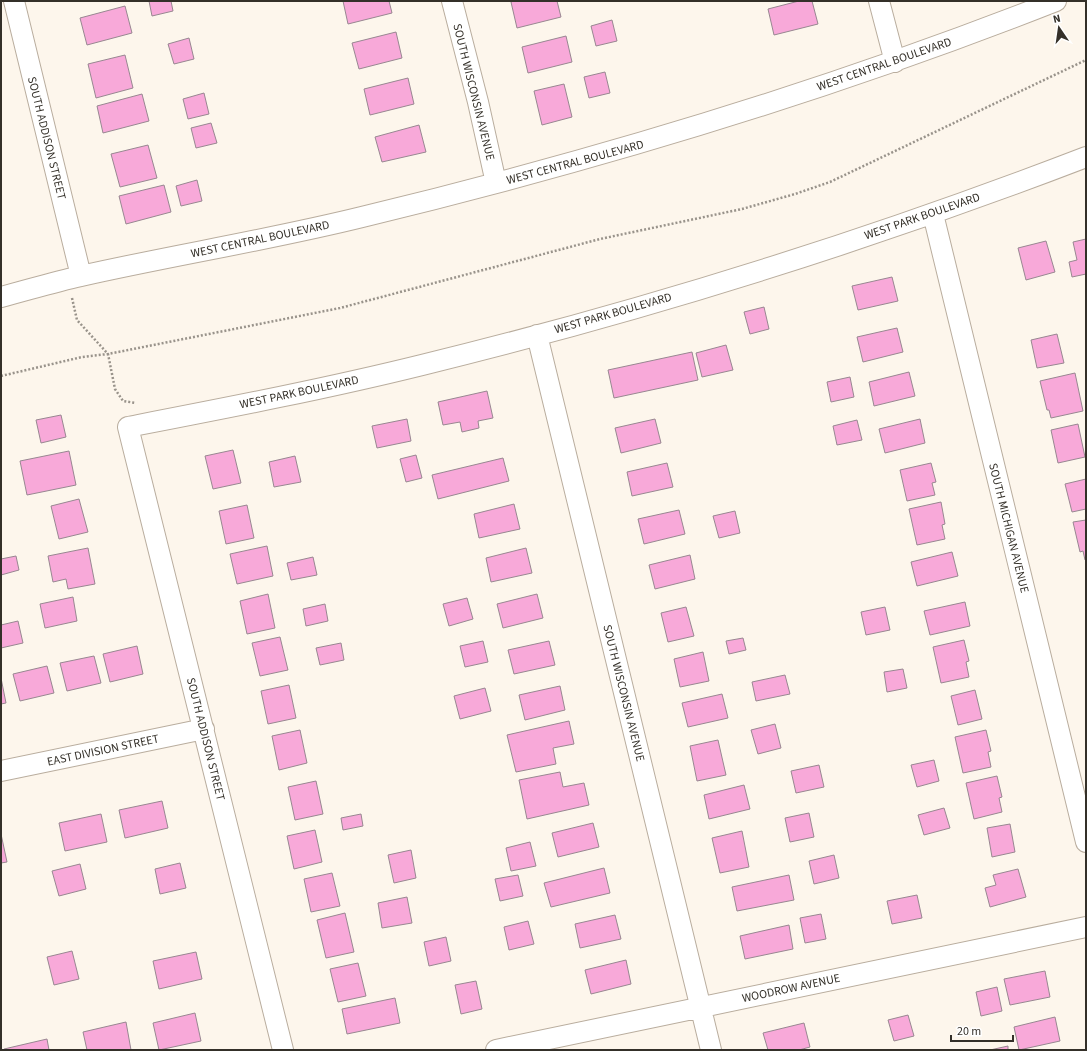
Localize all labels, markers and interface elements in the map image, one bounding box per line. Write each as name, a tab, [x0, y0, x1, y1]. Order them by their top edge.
north arrow	[1039, 8, 1079, 48]
text: N	[1052, 11, 1062, 27]
street label: SOUTH WISCONSIN AVENUE	[448, 22, 499, 162]
street label: WEST CENTRAL BOULEVARD	[815, 33, 954, 96]
street label: SOUTH ADDISON STREET	[23, 75, 70, 202]
street label: WEST CENTRAL BOULEVARD	[505, 136, 646, 189]
street label: WEST PARK BOULEVARD	[862, 189, 982, 244]
street label: WEST CENTRAL BOULEVARD	[189, 216, 331, 262]
street label: WEST PARK BOULEVARD	[552, 289, 674, 338]
street label: WEST PARK BOULEVARD	[238, 372, 360, 413]
street label: SOUTH MICHIGAN AVENUE	[984, 461, 1033, 595]
street label: SOUTH WISCONSIN AVENUE	[598, 623, 649, 763]
street label: SOUTH ADDISON STREET	[182, 676, 229, 803]
street label: EAST DIVISION STREET	[46, 730, 161, 771]
street label: WOODROW AVENUE	[740, 970, 842, 1007]
scale bar	[951, 1017, 1013, 1043]
text: 20 m	[957, 1023, 981, 1040]

